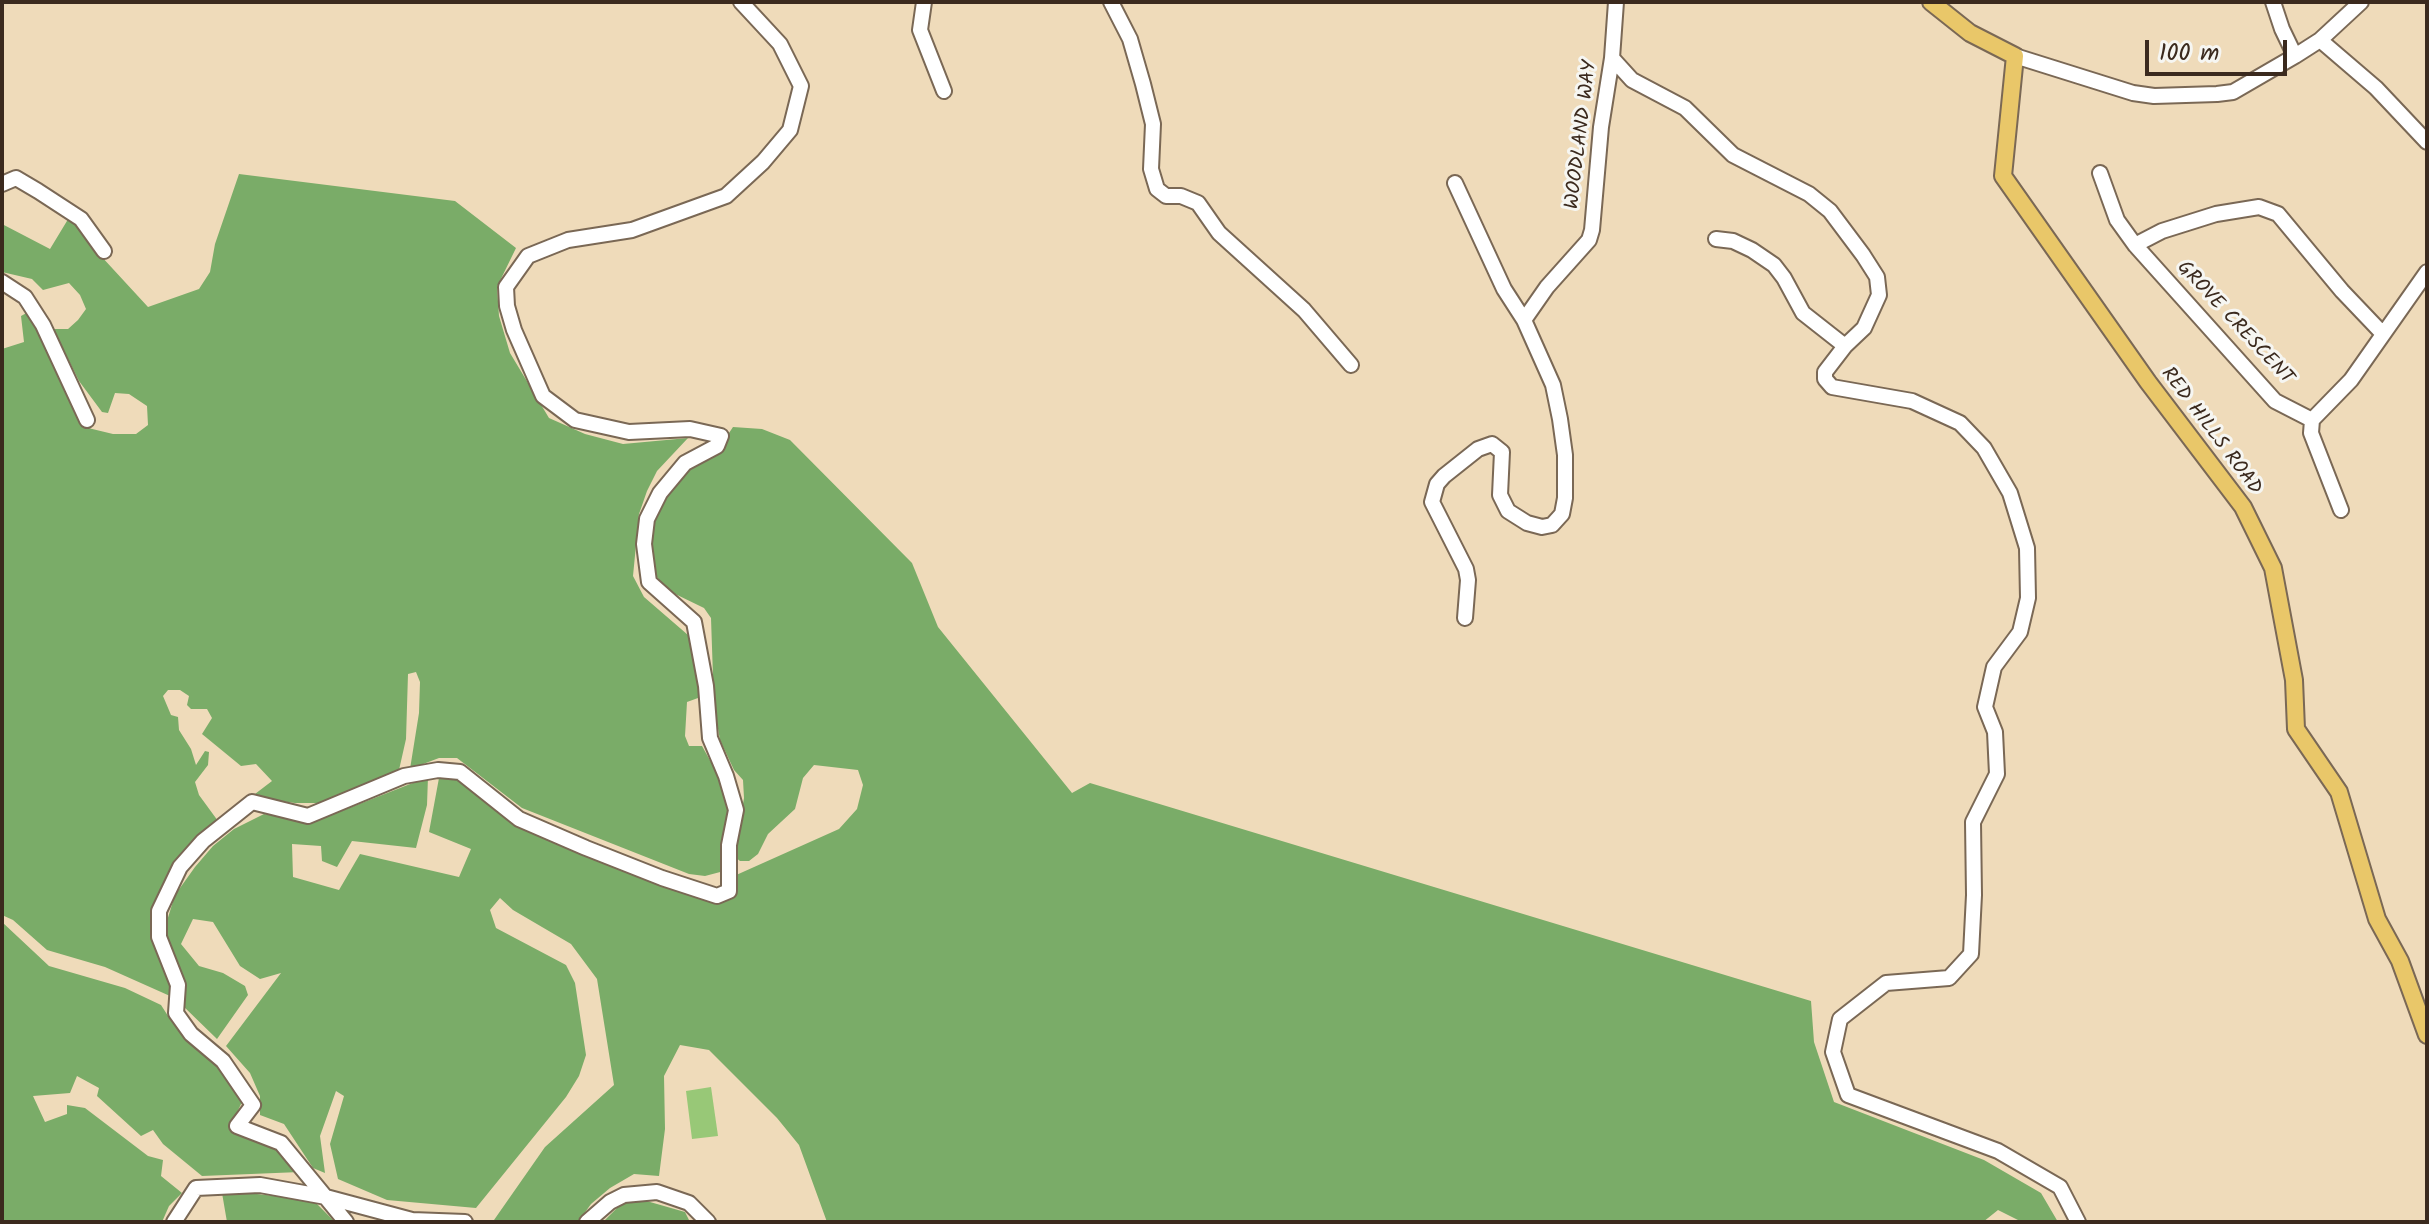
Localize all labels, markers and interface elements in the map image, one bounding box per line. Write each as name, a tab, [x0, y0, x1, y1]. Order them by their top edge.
scale bar	[2149, 24, 2291, 74]
text: 100 m	[2159, 34, 2219, 73]
street label: WOODLAND WAY	[1562, 59, 1604, 211]
street label: GROVE CRESCENT	[2171, 257, 2297, 391]
street label: RED HILLS ROAD	[2154, 364, 2266, 500]

